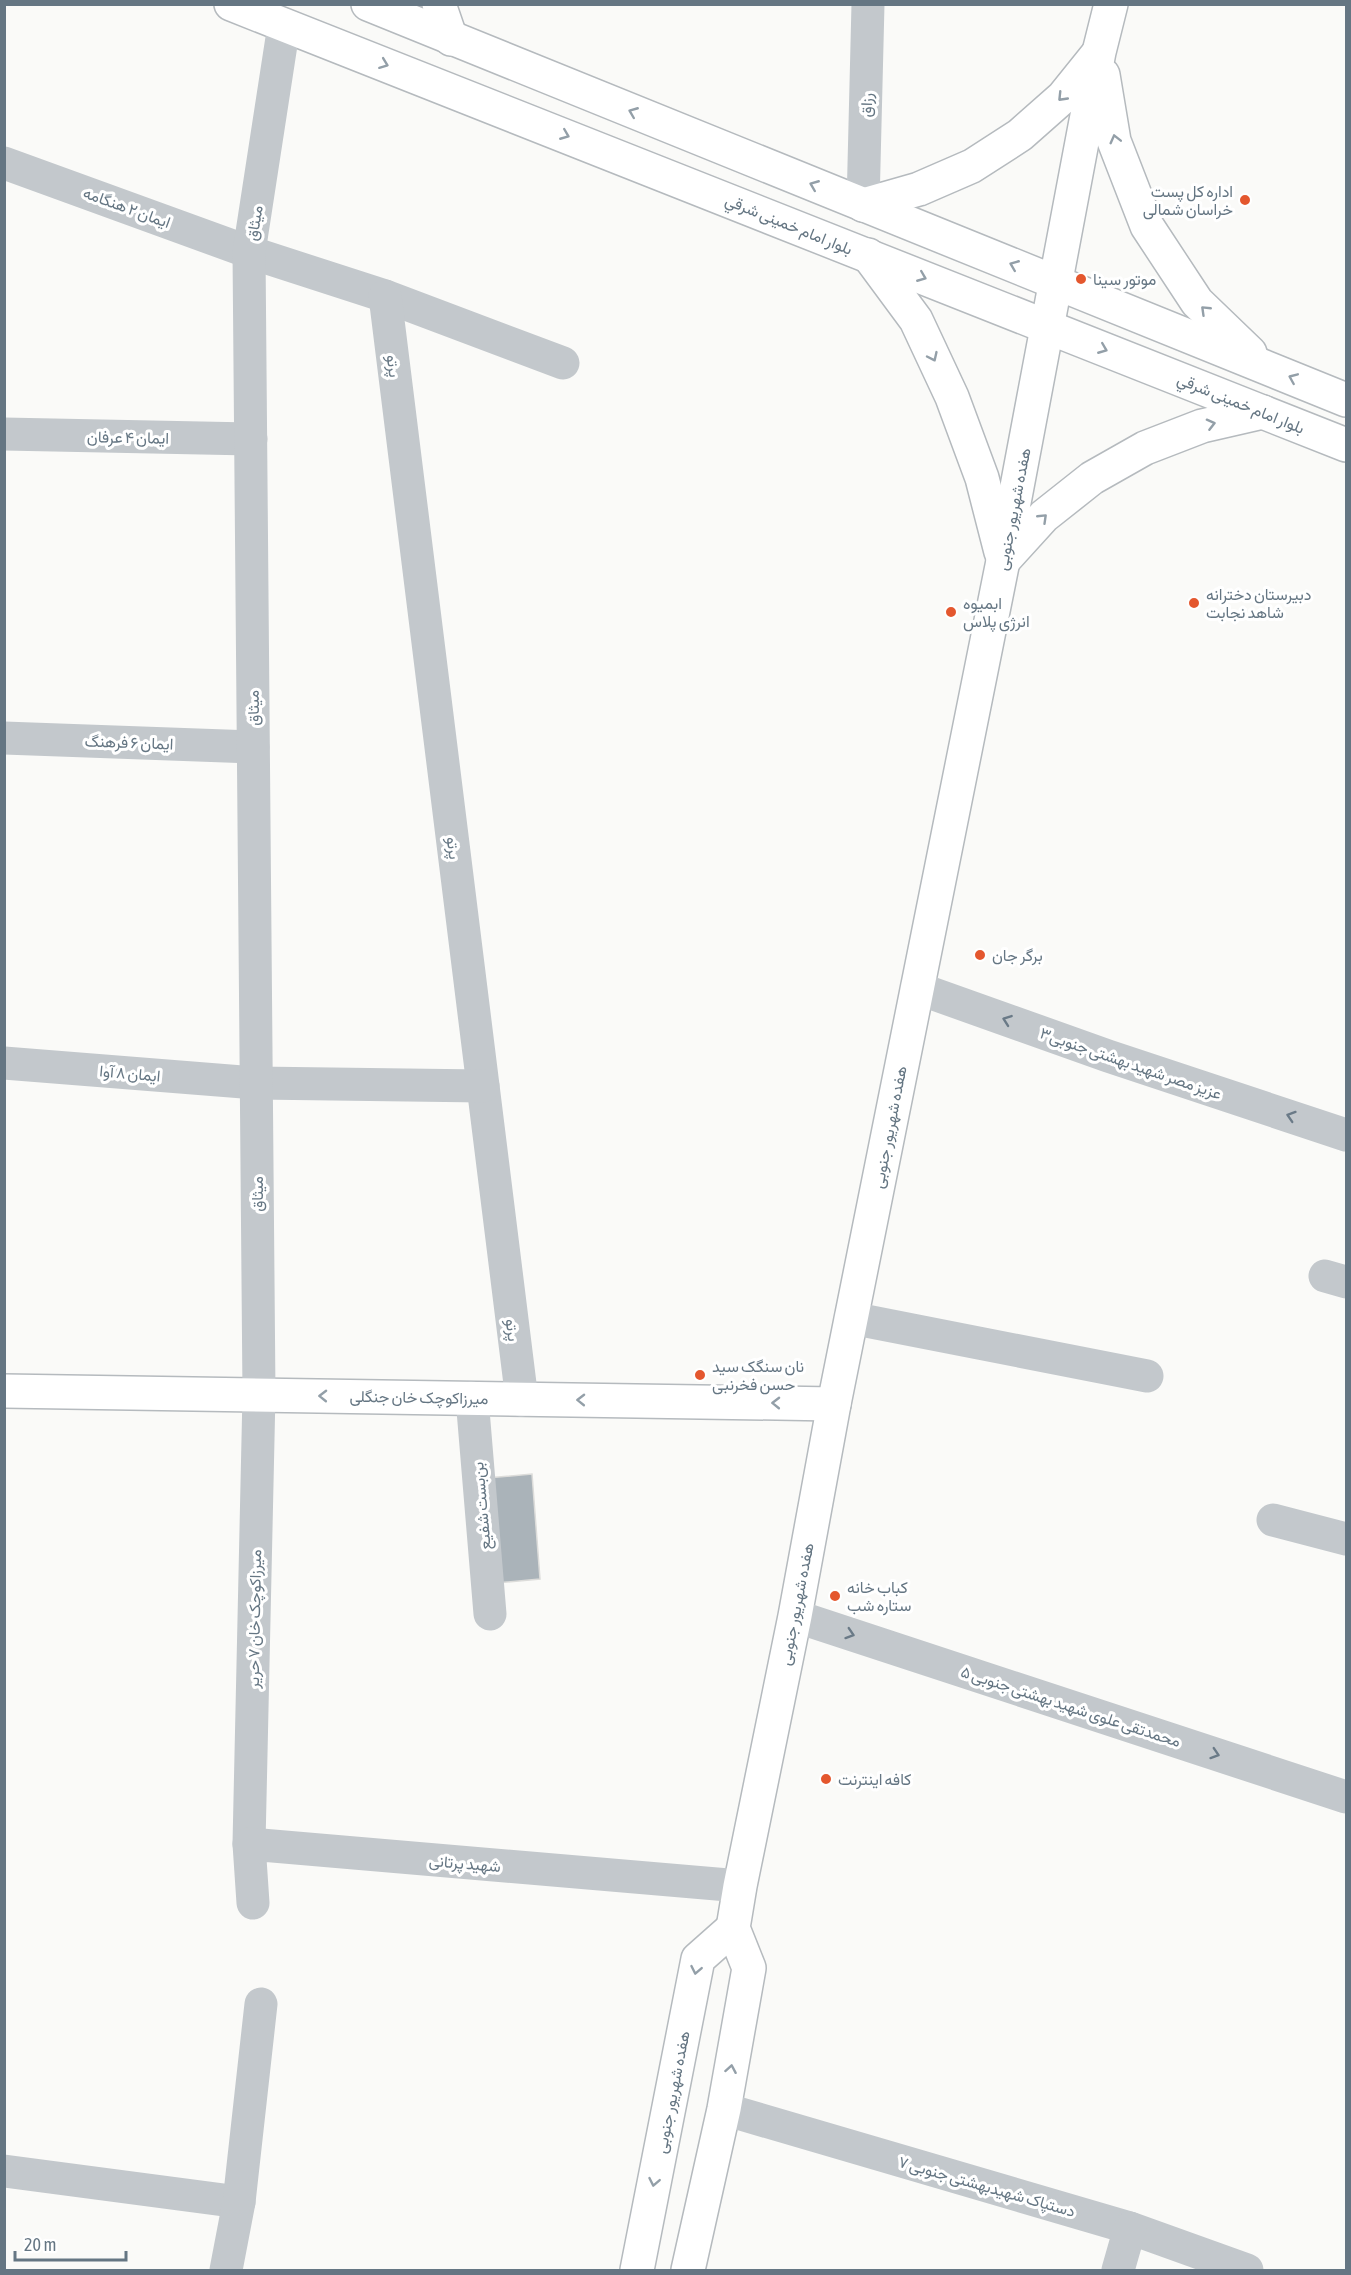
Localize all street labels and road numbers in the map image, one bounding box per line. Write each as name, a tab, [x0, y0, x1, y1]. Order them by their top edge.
street label: رزاق	[857, 92, 877, 118]
street label: ایمان ۲ هنگامه	[81, 183, 173, 232]
street label: بلوار امام خمینی شرقي	[721, 190, 855, 262]
street label: میثاق	[242, 204, 267, 242]
street label: پرتو	[381, 354, 404, 379]
street label: بلوار امام خمینی شرقي	[1173, 369, 1307, 441]
street label: ایمان ۴ عرفان	[87, 427, 169, 449]
street label: هفده شهریور جنوبی	[992, 446, 1036, 572]
street label: میثاق	[244, 690, 263, 726]
street label: ایمان ۶ فرهنگ	[84, 731, 174, 755]
street label: پرتو	[441, 836, 464, 861]
street label: عزیز مصر شهید بهشتی جنوبی۳	[1037, 1023, 1224, 1105]
street label: ایمان ۸ آوا	[99, 1061, 161, 1087]
street label: هفده شهریور جنوبی	[868, 1064, 912, 1190]
street label: میثاق	[248, 1176, 267, 1212]
street label: پرتو	[500, 1318, 523, 1343]
street label: میرزاکوچک خان جنگلی	[349, 1387, 489, 1410]
street label: بن‌بست شفیع	[468, 1461, 497, 1551]
street label: هفده شهریور جنوبی	[775, 1541, 819, 1667]
street label: میرزاکوچک خان ۷ حریر	[244, 1549, 267, 1690]
street label: محمدتقی علوی شهید بهشتی جنوبی ۵	[958, 1662, 1183, 1752]
street label: شهید پرتانی	[428, 1851, 502, 1878]
street label: هفده شهریور جنوبی	[651, 2029, 695, 2155]
street label: دستپاک شهیدبهشتی جنوبی ۷	[896, 2152, 1077, 2223]

